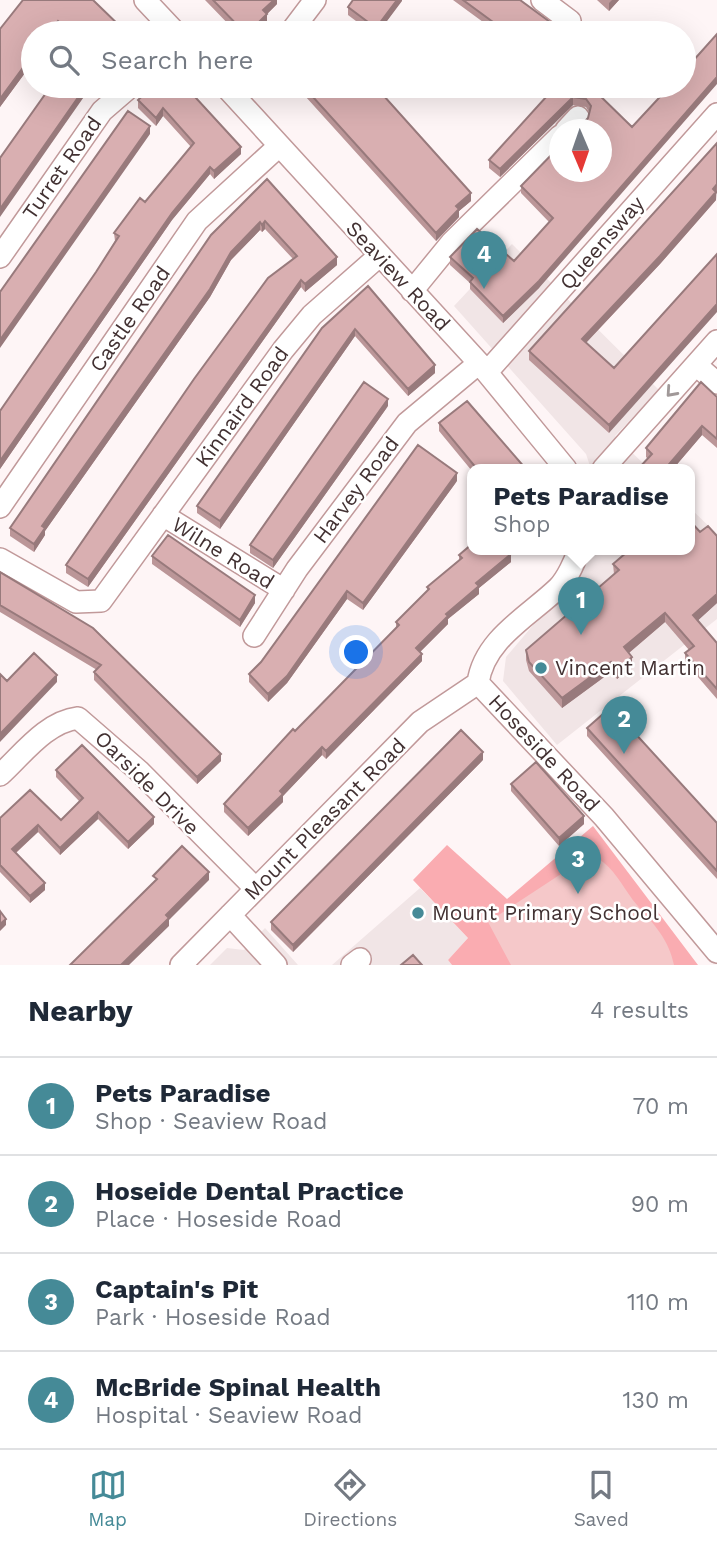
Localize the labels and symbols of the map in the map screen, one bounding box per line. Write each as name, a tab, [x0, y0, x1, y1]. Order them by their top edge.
street label: Turret Road	[17, 111, 106, 224]
north arrow	[549, 119, 612, 182]
street label: Queensway	[554, 191, 649, 295]
street label: Seaview Road	[341, 216, 456, 336]
pin: 4	[461, 231, 507, 289]
street label: Castle Road	[84, 261, 175, 376]
street label: Kinnaird Road	[190, 342, 294, 472]
one-way arrow	[667, 384, 680, 397]
street label: Harvey Road	[307, 431, 404, 548]
street label: Wilne Road	[168, 511, 279, 594]
pin: 1	[558, 577, 604, 635]
your location	[339, 635, 373, 669]
place label: Vincent Martin	[555, 655, 705, 680]
marker: Vincent Martin	[533, 660, 549, 676]
street label: Hoseside Road	[484, 689, 605, 817]
pin: 2	[601, 696, 647, 754]
street label: Oarside Drive	[90, 725, 205, 840]
street label: Mount Pleasant Road	[239, 733, 411, 905]
pin: 3	[555, 836, 601, 894]
place label: Mount Primary School	[432, 900, 659, 925]
marker: Mount Primary School	[410, 905, 426, 921]

